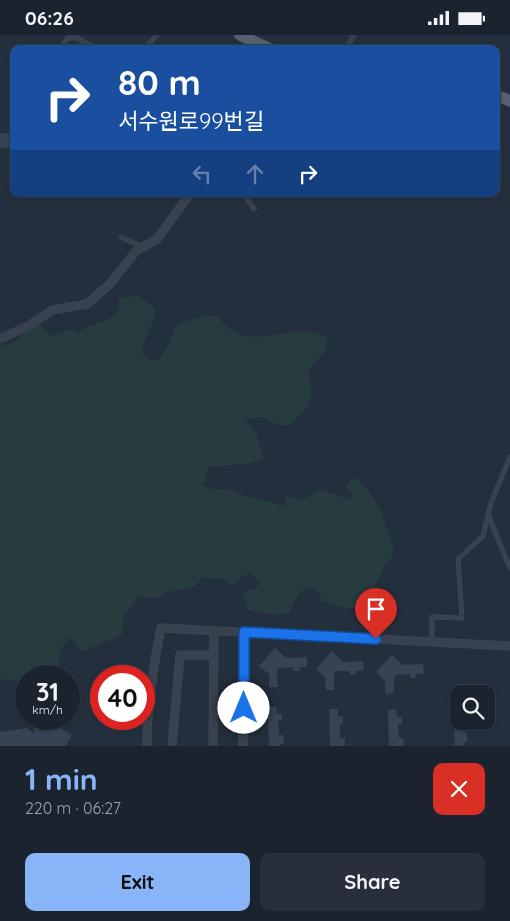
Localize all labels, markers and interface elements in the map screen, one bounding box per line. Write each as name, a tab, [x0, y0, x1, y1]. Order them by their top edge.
text: 06:26	[25, 6, 74, 30]
text: 80 m	[118, 60, 201, 104]
icon: right	[35, 65, 100, 130]
text: 서수원로99번길	[118, 107, 264, 135]
icon: left	[188, 160, 216, 188]
icon: ahead	[241, 160, 269, 188]
icon: right	[294, 160, 322, 188]
pin	[355, 588, 397, 639]
icon: arrive	[362, 595, 390, 623]
speed limit sign: 40	[90, 665, 155, 730]
text: 31	[36, 676, 59, 707]
position arrow	[217, 681, 269, 733]
map controls	[450, 685, 495, 730]
button: search	[450, 685, 495, 730]
text: km/h	[32, 702, 63, 717]
text: 1 min	[25, 760, 98, 798]
button: close	[433, 763, 485, 815]
text: 220 m · 06:27	[25, 798, 121, 818]
button: Exit	[25, 853, 250, 911]
button: Share	[260, 853, 485, 911]

